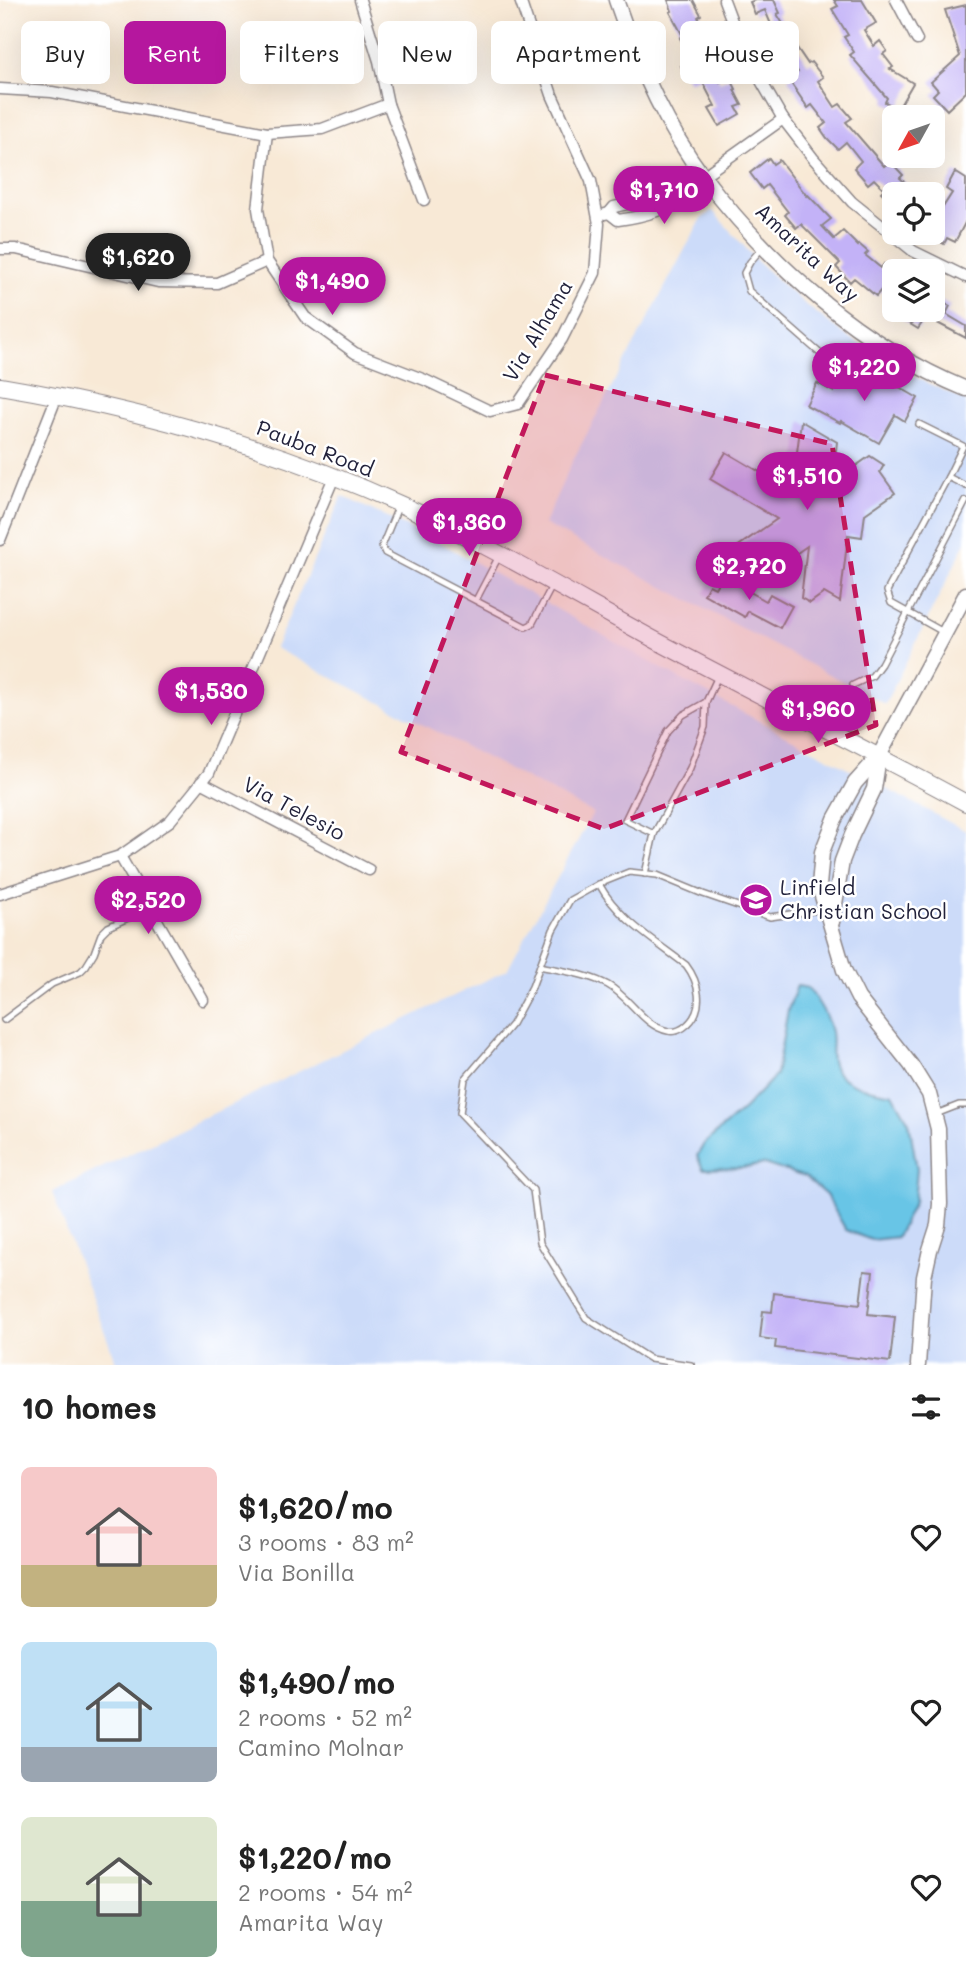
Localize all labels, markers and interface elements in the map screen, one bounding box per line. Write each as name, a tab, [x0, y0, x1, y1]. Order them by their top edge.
chip: Buy	[21, 21, 110, 84]
chip: Rent	[124, 21, 226, 84]
chip: Filters	[240, 21, 364, 84]
chip: New	[378, 21, 477, 84]
chip: Apartment	[491, 21, 666, 84]
chip: House	[680, 21, 799, 84]
north arrow	[882, 105, 945, 168]
map controls	[882, 105, 945, 322]
pin: $1,710	[607, 166, 721, 226]
text: $1,710	[629, 174, 699, 204]
button: locate	[882, 182, 945, 245]
street label: Amarita Way	[750, 197, 866, 307]
pin: $1,620	[81, 233, 195, 293]
text: $1,620	[101, 241, 175, 271]
pin: $1,490	[275, 258, 389, 317]
button: layers	[882, 259, 945, 322]
text: $1,490	[295, 265, 369, 295]
street label: Via Alhama	[496, 274, 578, 386]
pin: $1,220	[807, 344, 921, 403]
text: $1,220	[828, 351, 900, 381]
street label: Pauba Road	[253, 413, 378, 482]
pin: $1,510	[750, 452, 864, 512]
text: $1,510	[772, 460, 842, 490]
pin: $1,360	[412, 498, 526, 558]
text: $1,360	[432, 506, 506, 536]
pin: $2,720	[692, 542, 806, 602]
text: $2,720	[712, 550, 786, 580]
pin: $1,530	[154, 668, 268, 727]
text: $1,530	[174, 675, 248, 705]
pin: $1,960	[761, 686, 875, 745]
text: $1,960	[781, 693, 855, 723]
street label: Via Telesio	[239, 770, 350, 846]
place label: Linfield Christian School	[780, 873, 947, 924]
pin: $2,520	[91, 876, 205, 936]
school or university icon: Linfield Christian School	[737, 881, 775, 919]
text: $2,520	[110, 884, 186, 914]
text: 10 homes	[21, 1387, 157, 1427]
icon: filters	[907, 1388, 945, 1426]
text: $1,620/mo	[238, 1487, 393, 1527]
icon: home	[77, 1495, 161, 1579]
icon: heart	[907, 1518, 945, 1556]
text: 3 rooms · 83 m²	[238, 1527, 414, 1557]
text: Via Bonilla	[238, 1557, 355, 1587]
text: $1,490/mo	[238, 1662, 395, 1702]
icon: home	[77, 1670, 161, 1754]
icon: heart	[907, 1693, 945, 1731]
text: 2 rooms · 52 m²	[238, 1702, 412, 1732]
text: Camino Molnar	[238, 1732, 404, 1762]
text: $1,220/mo	[238, 1837, 391, 1877]
icon: home	[77, 1845, 161, 1929]
icon: heart	[907, 1868, 945, 1906]
text: 2 rooms · 54 m²	[238, 1877, 413, 1907]
text: Amarita Way	[238, 1907, 384, 1937]

